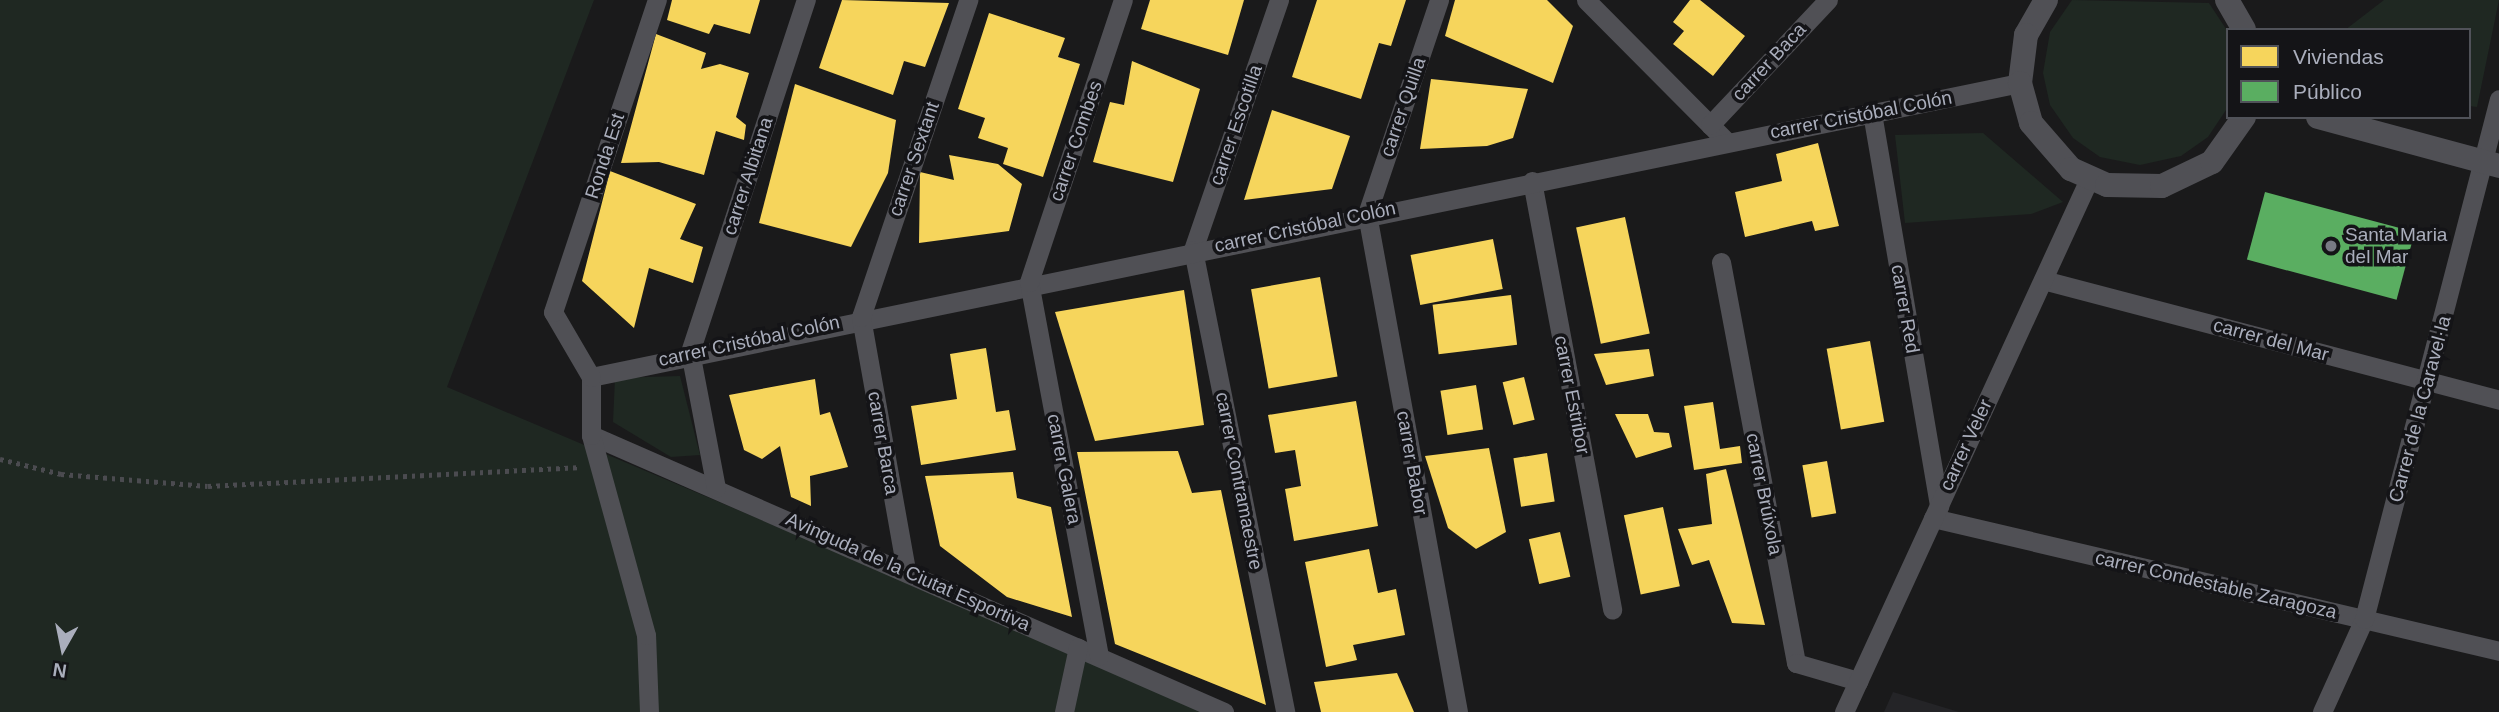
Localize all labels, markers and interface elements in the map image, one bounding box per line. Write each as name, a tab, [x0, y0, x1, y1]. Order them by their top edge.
street label: carrer Baca	[1727, 18, 1811, 106]
legend	[2226, 28, 2471, 119]
text: Viviendas	[2293, 45, 2384, 68]
street label: carrer Quilla	[1375, 54, 1431, 160]
street label: carrer Escotilla	[1205, 62, 1267, 188]
street label: carrer Combes	[1045, 78, 1107, 204]
text: Público	[2293, 80, 2362, 103]
street label: carrer Cristóbal Colón	[1768, 86, 1954, 144]
street label: carrer Sextant	[884, 99, 944, 219]
street label: Ronda Est	[580, 110, 630, 202]
street label: carrer Albitana	[718, 114, 778, 238]
street label: carrer Cristóbal Colón	[1212, 197, 1398, 257]
place label: Santa Maria del Mar	[2345, 224, 2447, 268]
marker: Santa Maria del Mar	[2323, 238, 2339, 254]
street label: carrer Red	[1886, 263, 1924, 355]
street label: carrer Cristóbal Colón	[656, 311, 842, 371]
street label: Carrer de la Caravel·la	[2384, 313, 2456, 505]
street label: carrer del Mar	[2211, 314, 2331, 366]
street label: carrer Estribor	[1549, 334, 1595, 456]
street label: carrer Barca	[863, 390, 903, 496]
street label: carrer Contramaestre	[1211, 390, 1267, 572]
street label: carrer Veler	[1935, 396, 1997, 494]
street label: carrer Babor	[1392, 409, 1432, 517]
street label: carrer Galera	[1042, 412, 1086, 526]
street label: carrer Brúixola	[1741, 431, 1787, 557]
street label: Avinguda de la Ciutat Esportiva	[782, 508, 1034, 636]
street label: carrer Condestable Zaragoza	[2093, 546, 2339, 624]
north arrow	[28, 614, 98, 684]
text: N	[51, 659, 68, 682]

